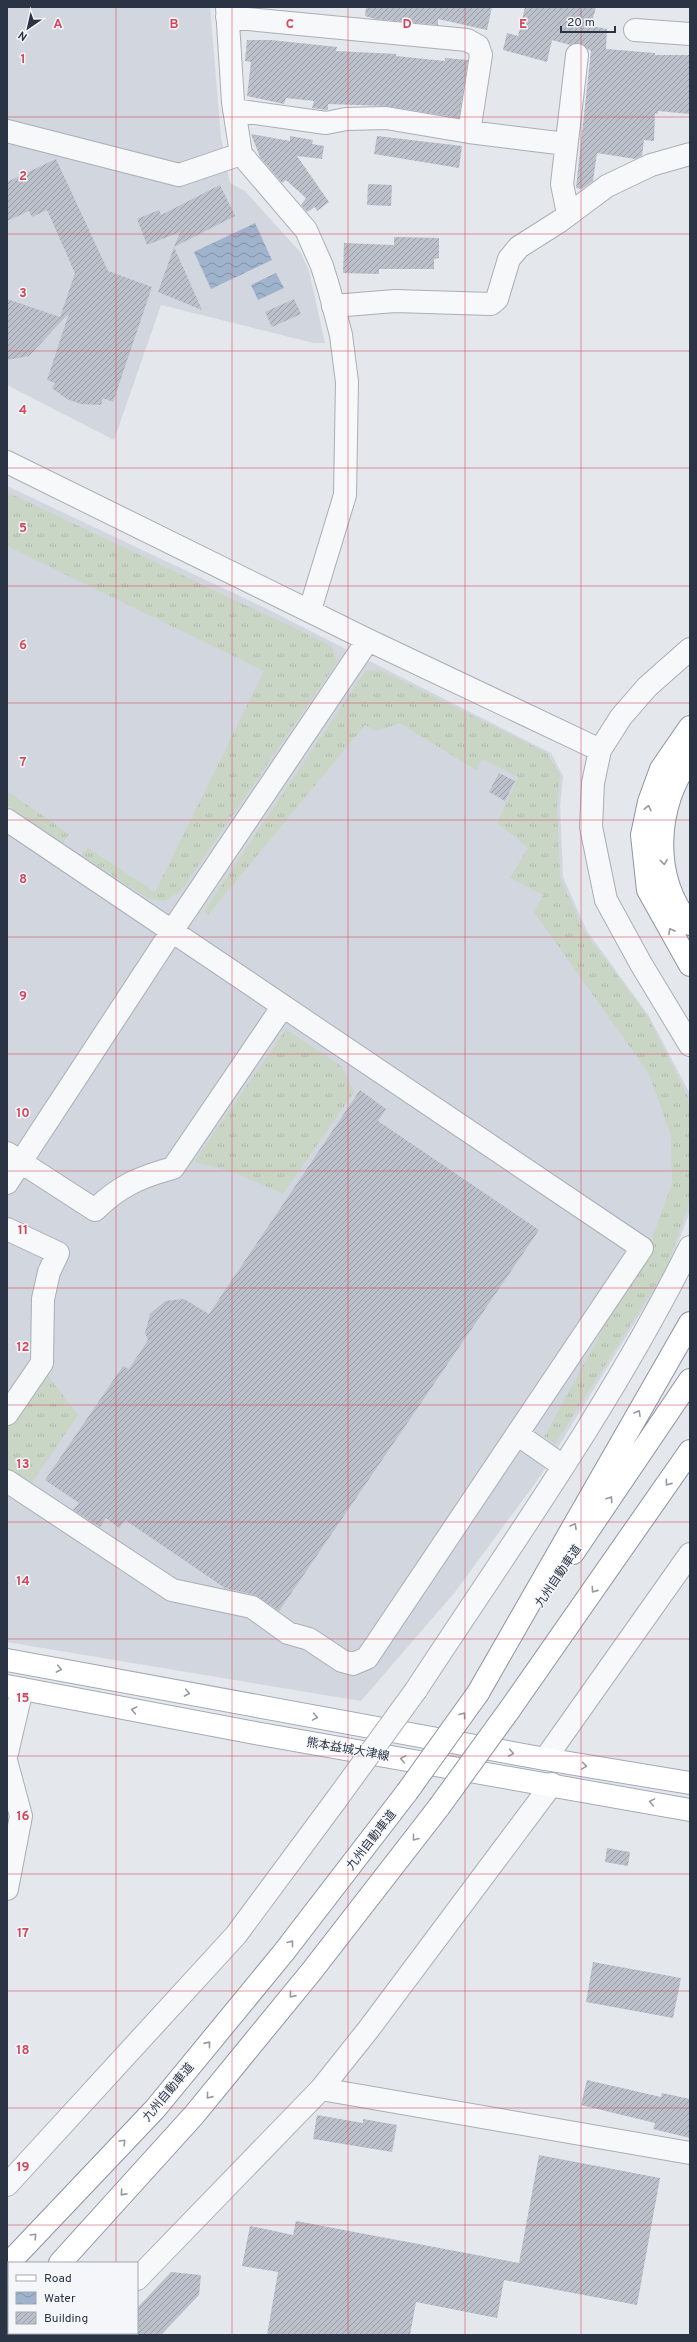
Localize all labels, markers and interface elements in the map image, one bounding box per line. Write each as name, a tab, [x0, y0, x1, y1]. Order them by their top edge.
north arrow	[8, 8, 48, 48]
scale bar	[561, 8, 615, 34]
text: 20 m	[567, 15, 595, 31]
text: A	[53, 17, 63, 33]
text: B	[170, 17, 179, 33]
text: C	[286, 17, 294, 33]
text: D	[402, 17, 412, 33]
text: E	[519, 17, 527, 33]
text: N	[16, 27, 30, 43]
text: 1	[20, 52, 26, 68]
text: 2	[19, 169, 27, 185]
text: 3	[19, 286, 27, 302]
text: 4	[19, 403, 27, 419]
text: 5	[19, 521, 27, 537]
text: 6	[19, 638, 27, 654]
text: 7	[20, 755, 27, 771]
one-way arrow	[644, 805, 652, 811]
one-way arrow	[659, 859, 668, 865]
text: 8	[19, 872, 27, 888]
one-way arrow	[668, 928, 675, 935]
text: 9	[19, 989, 27, 1005]
text: 10	[16, 1106, 30, 1122]
text: 11	[18, 1223, 28, 1239]
text: 12	[16, 1340, 30, 1356]
one-way arrow	[634, 1410, 641, 1417]
text: 13	[17, 1457, 30, 1473]
one-way arrow	[665, 1479, 673, 1486]
one-way arrow	[605, 1496, 613, 1503]
one-way arrow	[569, 1523, 576, 1530]
street label: 九州自動車道	[532, 1542, 586, 1611]
text: 14	[16, 1574, 30, 1590]
one-way arrow	[591, 1586, 599, 1593]
one-way arrow	[56, 1664, 62, 1672]
one-way arrow	[184, 1688, 190, 1697]
text: 15	[16, 1691, 30, 1707]
one-way arrow	[131, 1707, 137, 1715]
one-way arrow	[312, 1712, 318, 1721]
one-way arrow	[458, 1712, 465, 1719]
street label: 熊本益城大津線	[305, 1735, 391, 1765]
one-way arrow	[508, 1748, 514, 1757]
one-way arrow	[400, 1755, 406, 1763]
one-way arrow	[581, 1761, 587, 1769]
one-way arrow	[649, 1799, 655, 1807]
street label: 九州自動車道	[343, 1807, 400, 1874]
text: 16	[16, 1809, 30, 1825]
one-way arrow	[413, 1833, 420, 1840]
text: 17	[17, 1926, 29, 1942]
one-way arrow	[286, 1941, 293, 1948]
one-way arrow	[289, 1991, 296, 1998]
one-way arrow	[204, 2041, 211, 2048]
text: 18	[16, 2043, 30, 2059]
street label: 九州自動車道	[139, 2060, 198, 2125]
one-way arrow	[207, 2091, 214, 2099]
one-way arrow	[119, 2139, 126, 2147]
text: 19	[16, 2160, 30, 2176]
one-way arrow	[120, 2188, 128, 2196]
one-way arrow	[29, 2233, 37, 2241]
legend	[8, 2262, 138, 2334]
text: Road	[44, 2271, 72, 2287]
text: Water	[44, 2291, 76, 2307]
text: Building	[44, 2311, 88, 2327]

